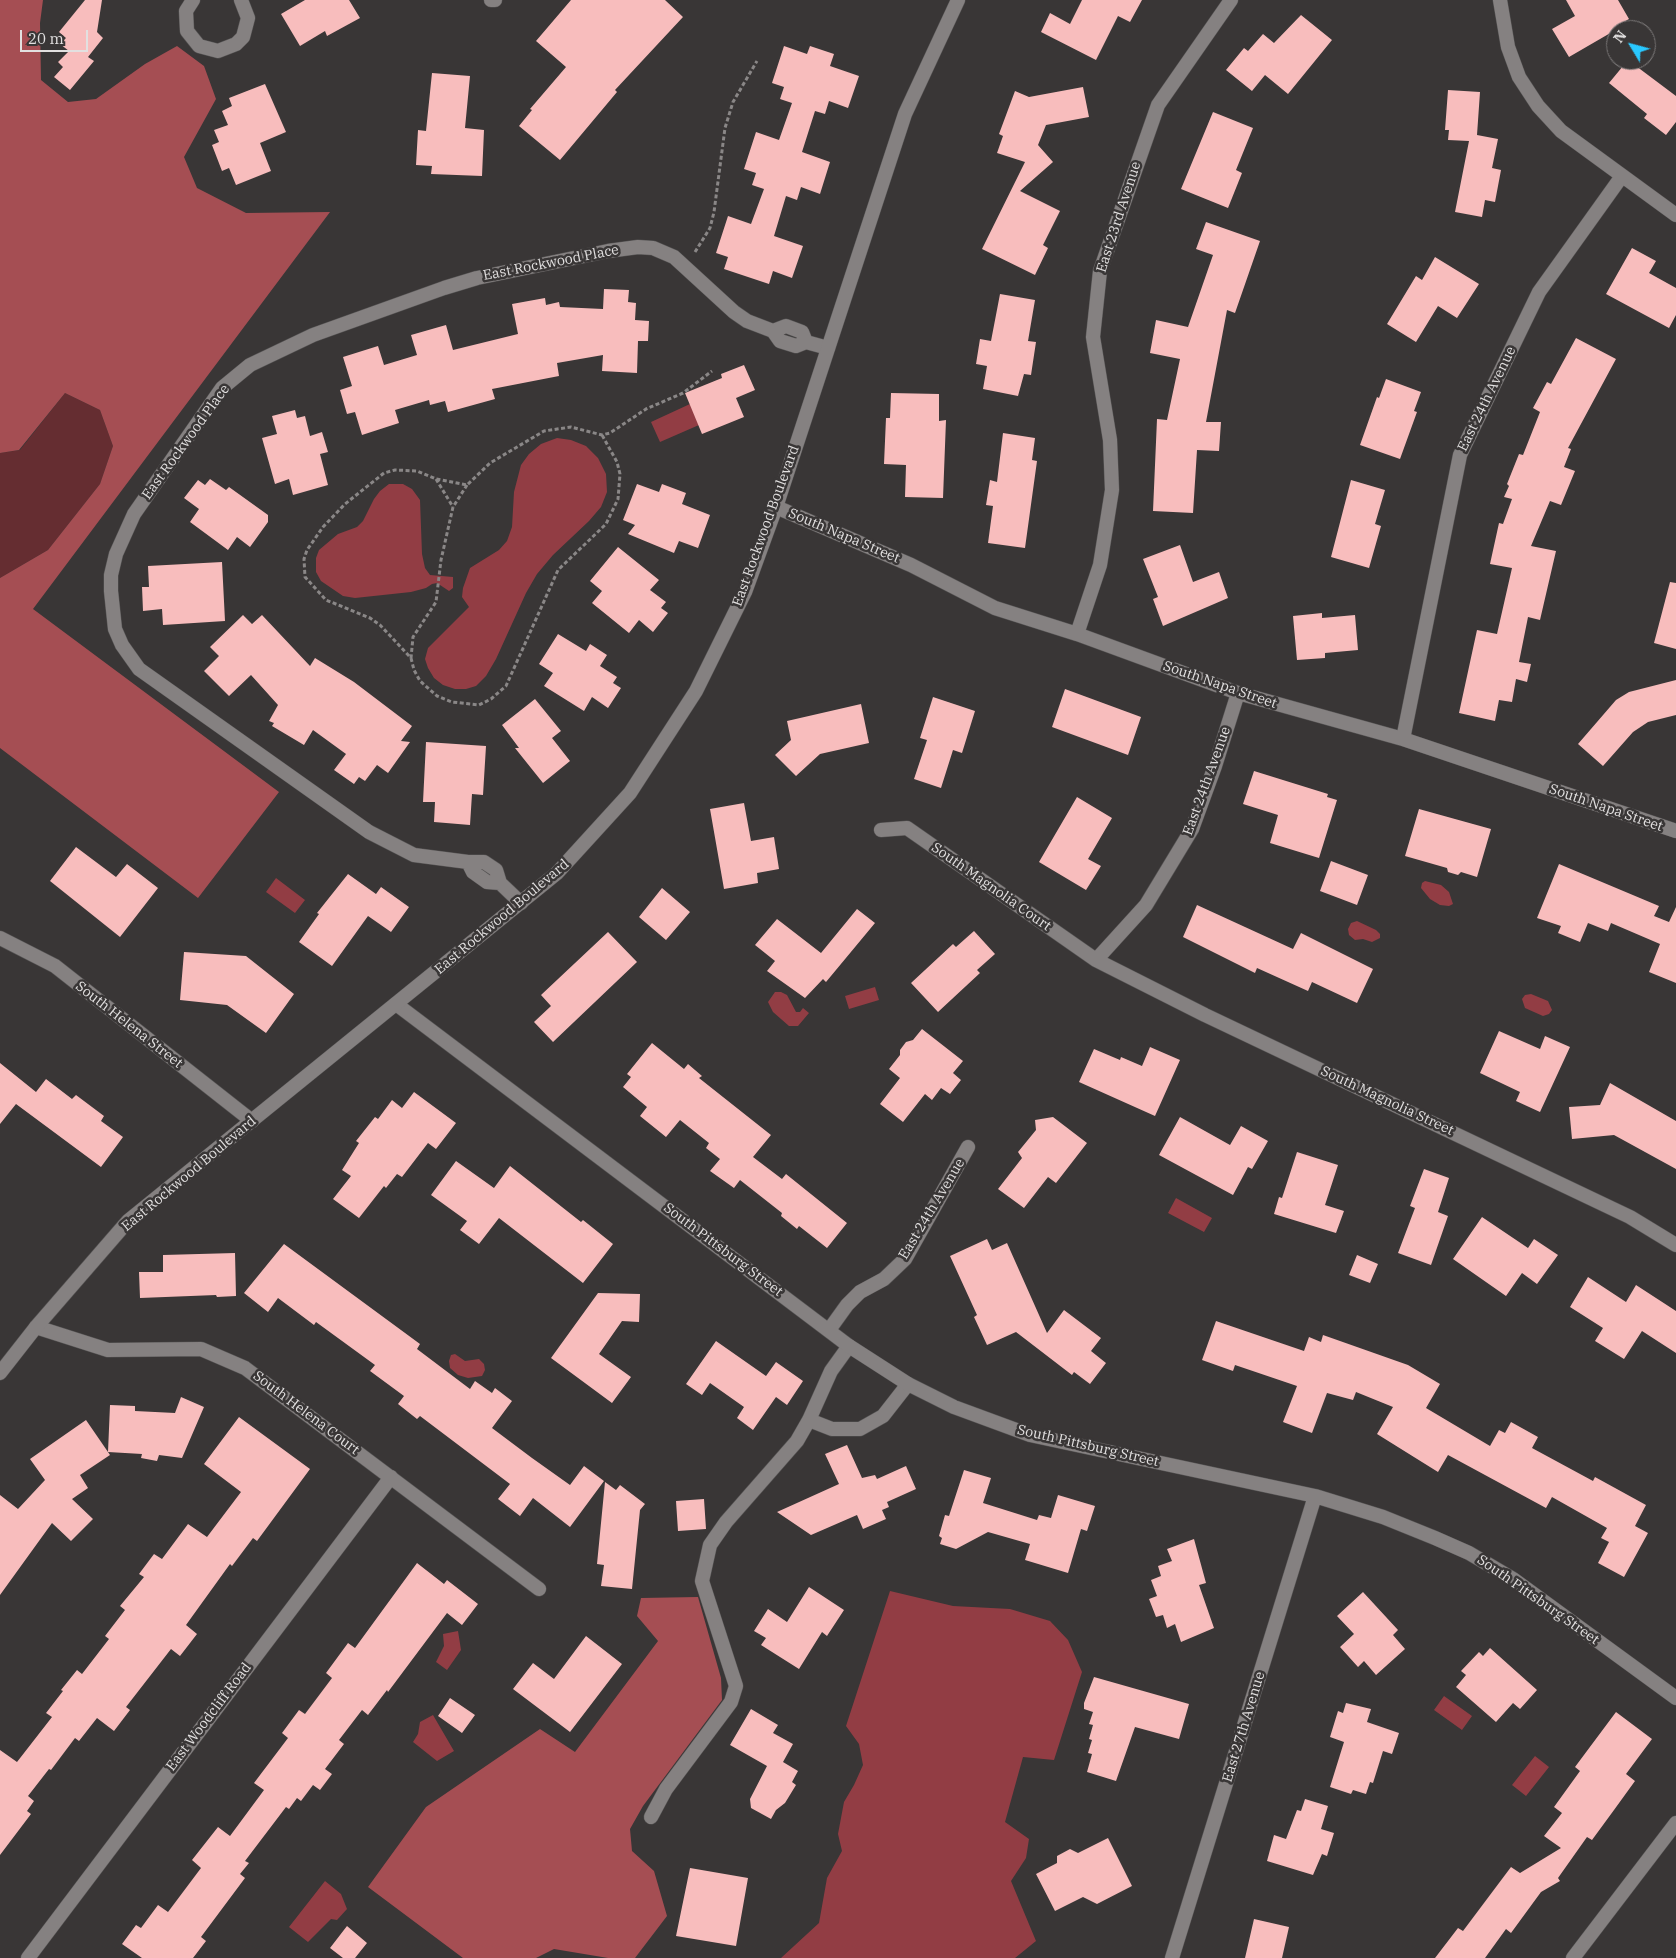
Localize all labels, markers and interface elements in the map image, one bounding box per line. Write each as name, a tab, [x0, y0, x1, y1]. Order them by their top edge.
scale bar	[22, 20, 90, 52]
north arrow	[1606, 20, 1656, 70]
text: N	[1609, 27, 1630, 46]
text: 20 m	[28, 29, 64, 48]
street label: East 23rd Avenue	[1093, 159, 1145, 275]
street label: East Rockwood Place	[482, 242, 620, 284]
street label: East 24th Avenue	[1454, 344, 1520, 454]
street label: East Rockwood Place	[139, 381, 233, 503]
street label: East Rockwood Boulevard	[729, 443, 803, 609]
street label: South Napa Street	[786, 505, 902, 567]
street label: South Napa Street	[1161, 658, 1279, 712]
street label: East 24th Avenue	[1180, 724, 1234, 838]
street label: South Napa Street	[1547, 781, 1665, 835]
street label: South Magnolia Court	[928, 839, 1054, 935]
street label: East Rockwood Boulevard	[431, 856, 573, 978]
street label: South Helena Street	[72, 978, 186, 1072]
street label: South Magnolia Street	[1318, 1063, 1456, 1139]
street label: East Rockwood Boulevard	[118, 1113, 260, 1235]
street label: East 24th Avenue	[895, 1156, 969, 1262]
street label: South Pittsburg Street	[660, 1200, 786, 1300]
street label: South Helena Court	[250, 1368, 362, 1458]
street label: South Pittsburg Street	[1016, 1422, 1160, 1470]
street label: South Pittsburg Street	[1474, 1552, 1602, 1648]
street label: East Woodcliff Road	[163, 1660, 255, 1774]
street label: East 27th Avenue	[1219, 1670, 1269, 1784]

